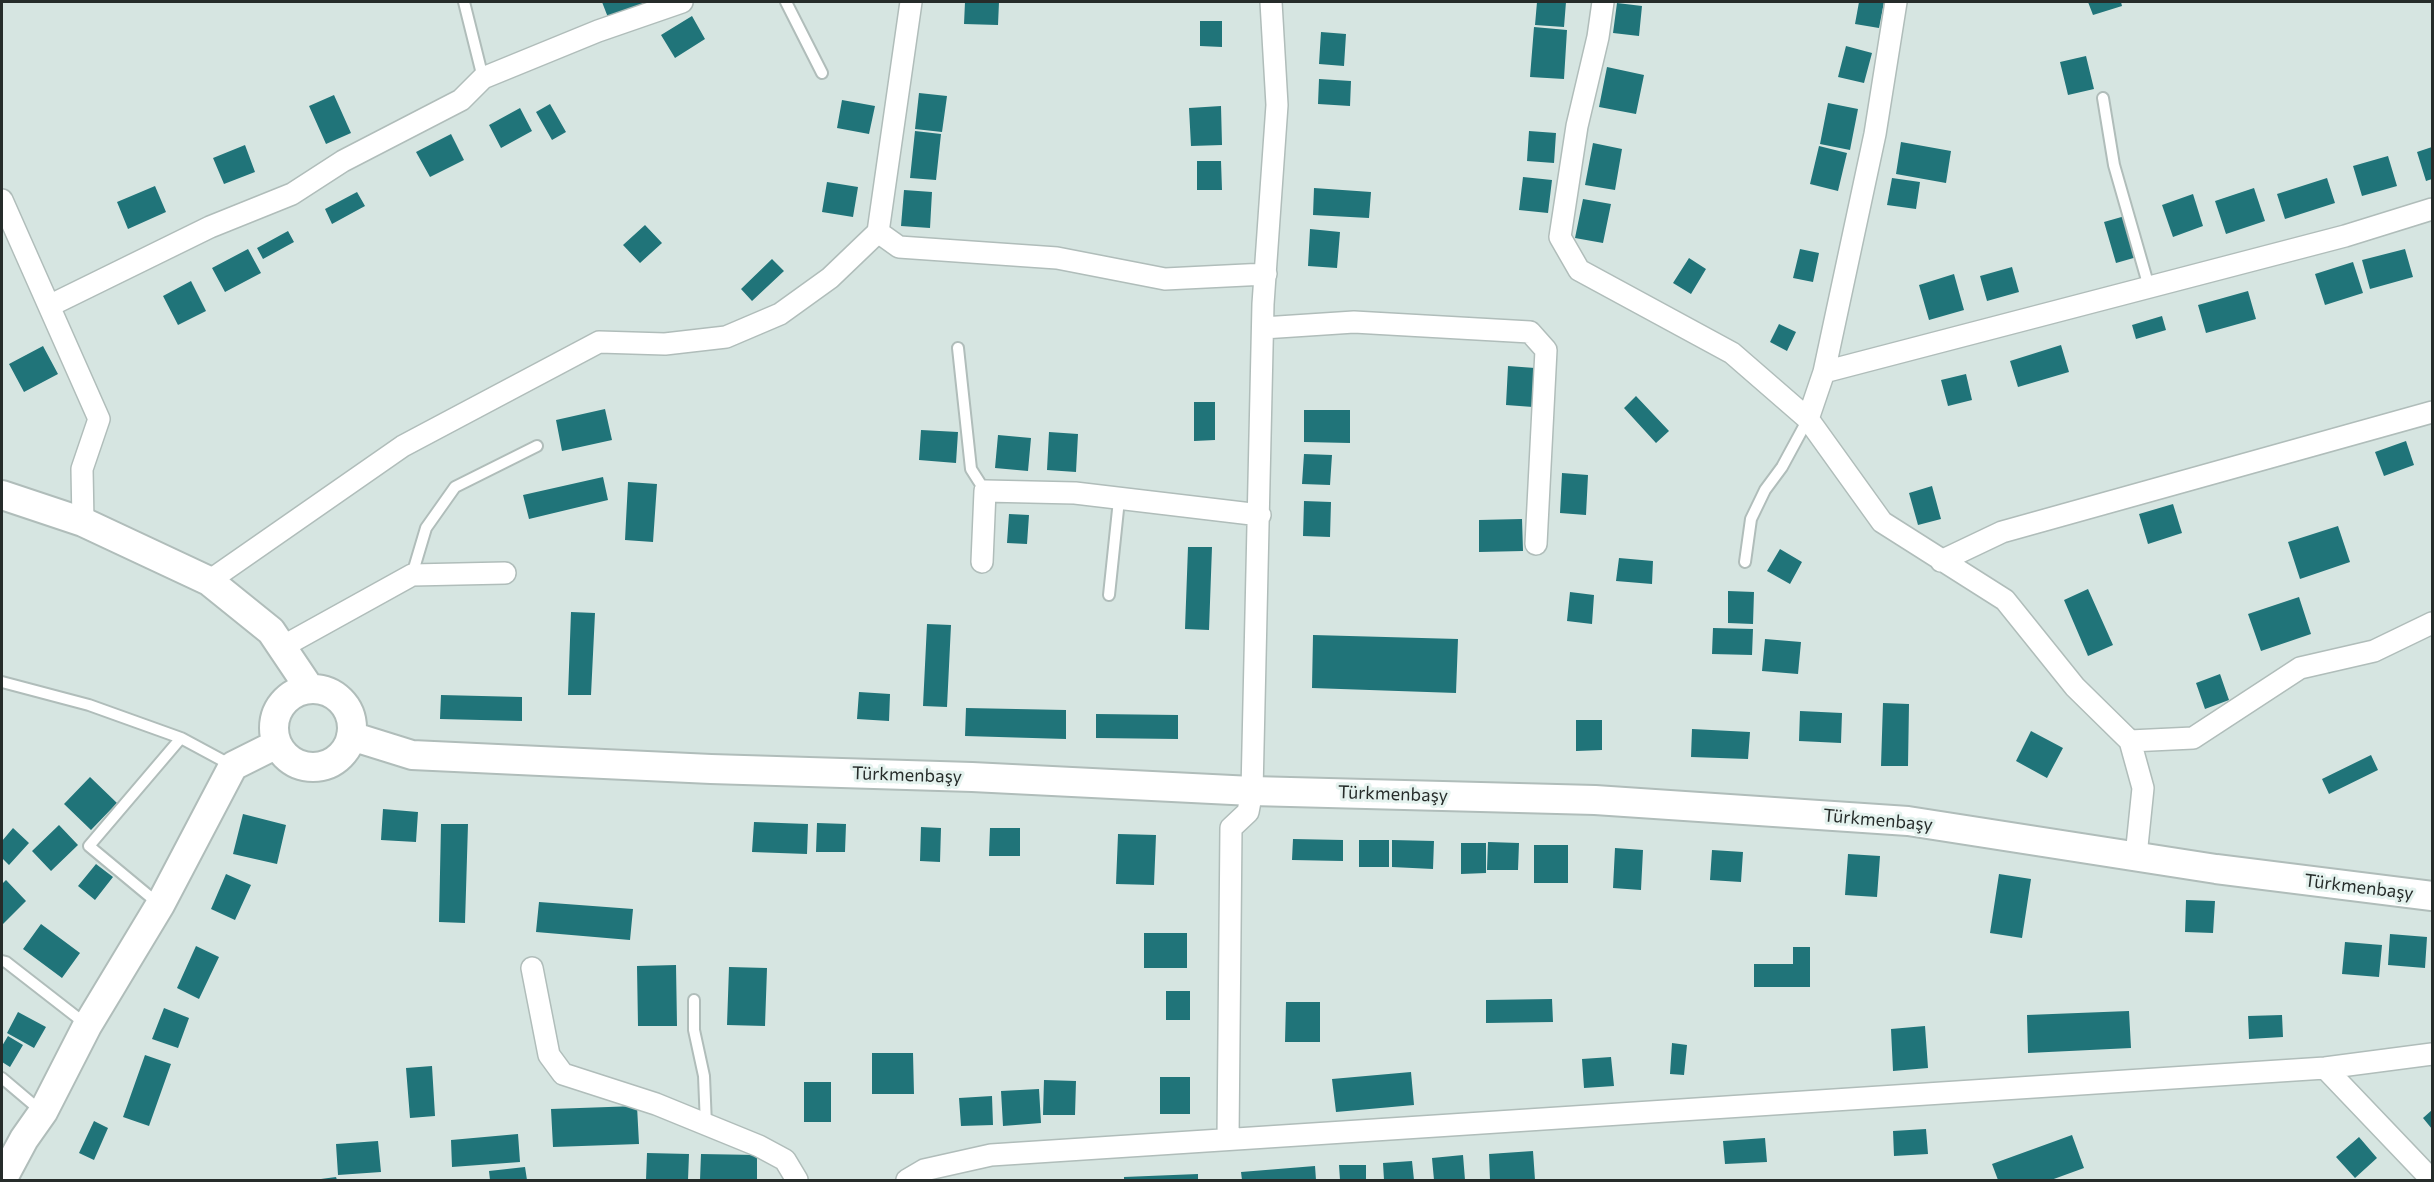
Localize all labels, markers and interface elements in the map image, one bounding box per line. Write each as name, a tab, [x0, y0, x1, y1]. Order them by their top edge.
street label: Türkmenbaşy	[852, 762, 962, 788]
street label: Türkmenbaşy	[1338, 781, 1448, 807]
street label: Türkmenbaşy	[1822, 804, 1934, 836]
street label: Türkmenbaşy	[2303, 870, 2415, 904]

